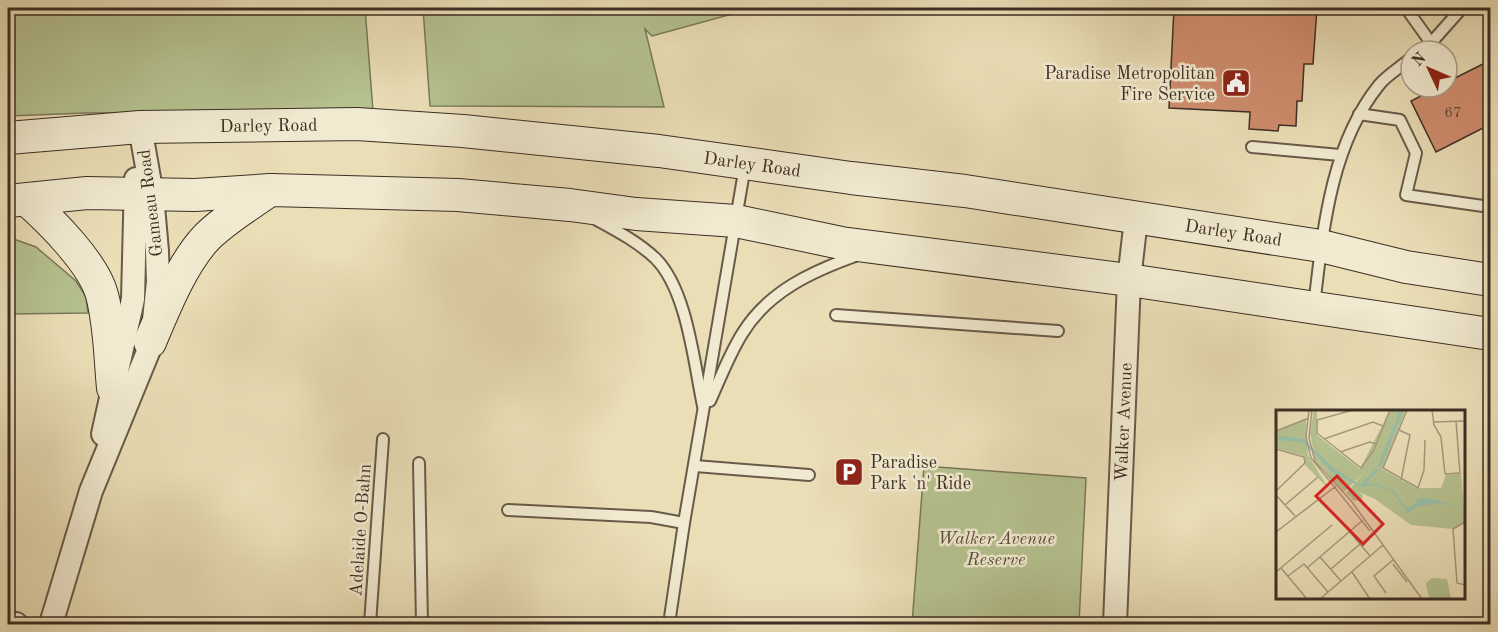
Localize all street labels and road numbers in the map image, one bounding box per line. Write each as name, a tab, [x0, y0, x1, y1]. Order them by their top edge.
street label: Darley Road	[219, 117, 318, 136]
street label: Gameau Road	[135, 148, 167, 258]
street label: Darley Road	[702, 149, 802, 181]
street label: Darley Road	[1183, 217, 1283, 250]
street label: Walker Avenue	[1113, 362, 1136, 482]
street label: Adelaide O-Bahn	[347, 463, 375, 597]

